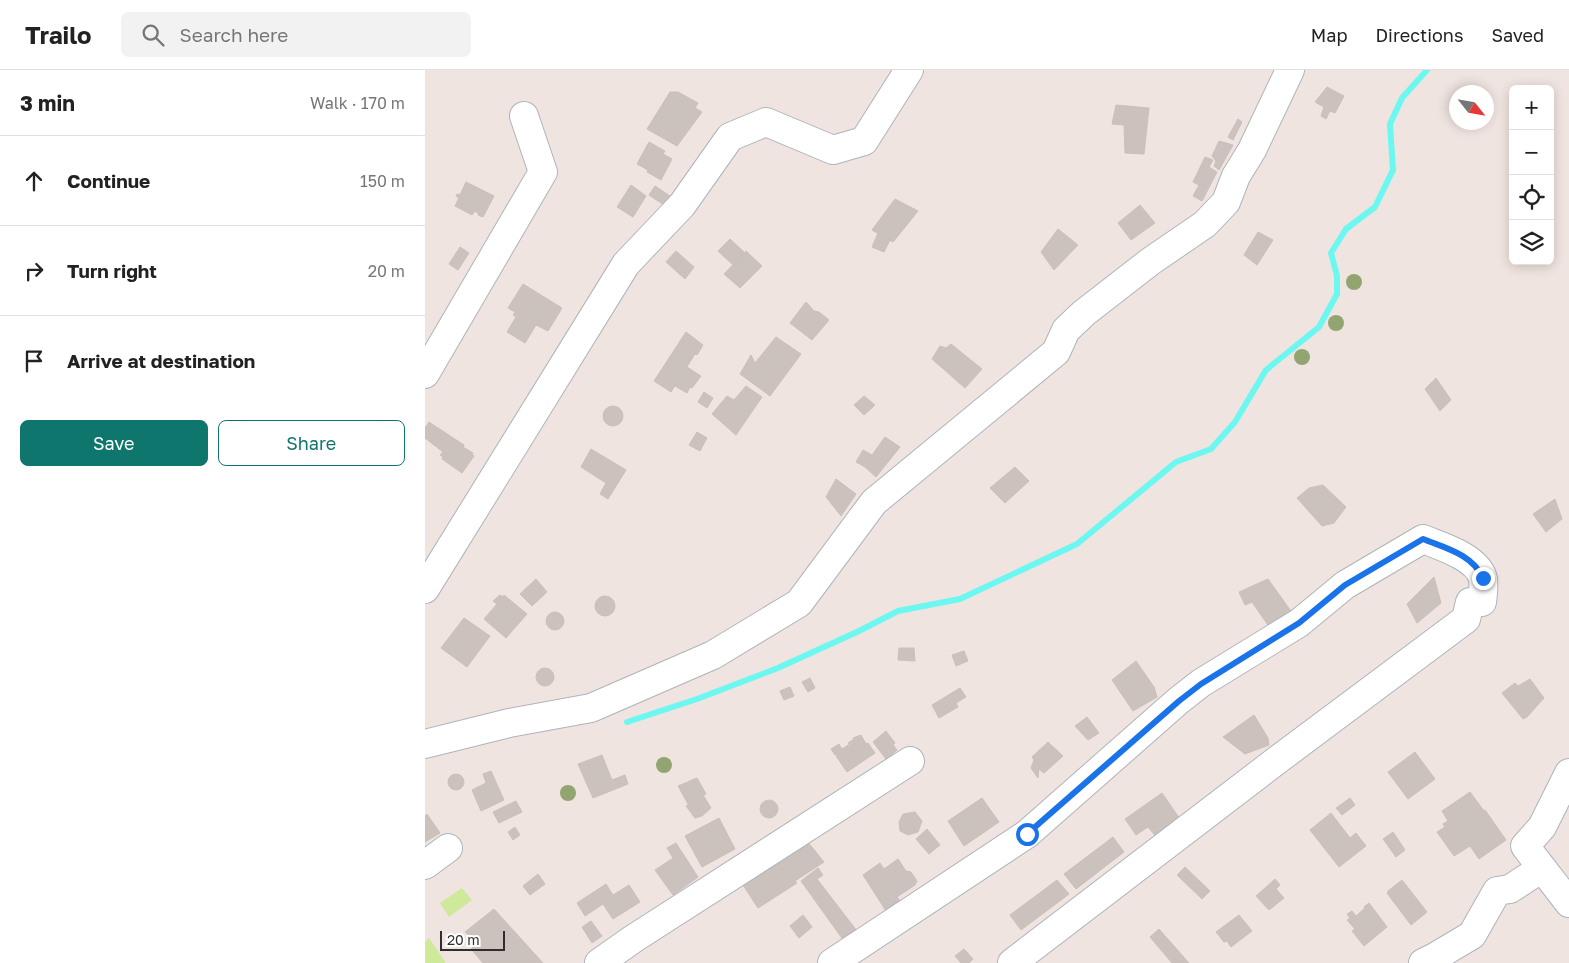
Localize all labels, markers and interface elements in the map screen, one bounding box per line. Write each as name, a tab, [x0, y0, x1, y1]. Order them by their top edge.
search box	[121, 12, 471, 57]
text: Trailo	[25, 20, 91, 49]
icon: search	[139, 21, 167, 49]
text: Search here	[179, 23, 288, 46]
text: Map	[1311, 24, 1347, 46]
text: Directions	[1375, 24, 1463, 46]
text: Saved	[1491, 24, 1544, 46]
north arrow	[1449, 85, 1494, 130]
map controls	[1509, 85, 1554, 265]
button: +	[1509, 85, 1554, 130]
text: 3 min	[20, 90, 75, 116]
text: Walk · 170 m	[310, 93, 405, 113]
button: −	[1509, 130, 1554, 175]
icon: ahead	[20, 167, 48, 195]
text: Continue	[67, 169, 150, 192]
text: 150 m	[360, 171, 405, 191]
button: locate	[1509, 175, 1554, 220]
button: layers	[1509, 220, 1554, 265]
icon: right	[20, 257, 48, 285]
text: Turn right	[67, 259, 157, 282]
text: 20 m	[368, 261, 405, 281]
icon: arrive	[20, 347, 48, 375]
text: Arrive at destination	[67, 349, 255, 372]
button: Save	[20, 420, 208, 466]
button: Share	[218, 420, 405, 466]
route end	[1472, 567, 1495, 590]
route start	[1016, 823, 1039, 846]
scale bar	[440, 928, 505, 951]
text: 20 m	[447, 931, 480, 948]

